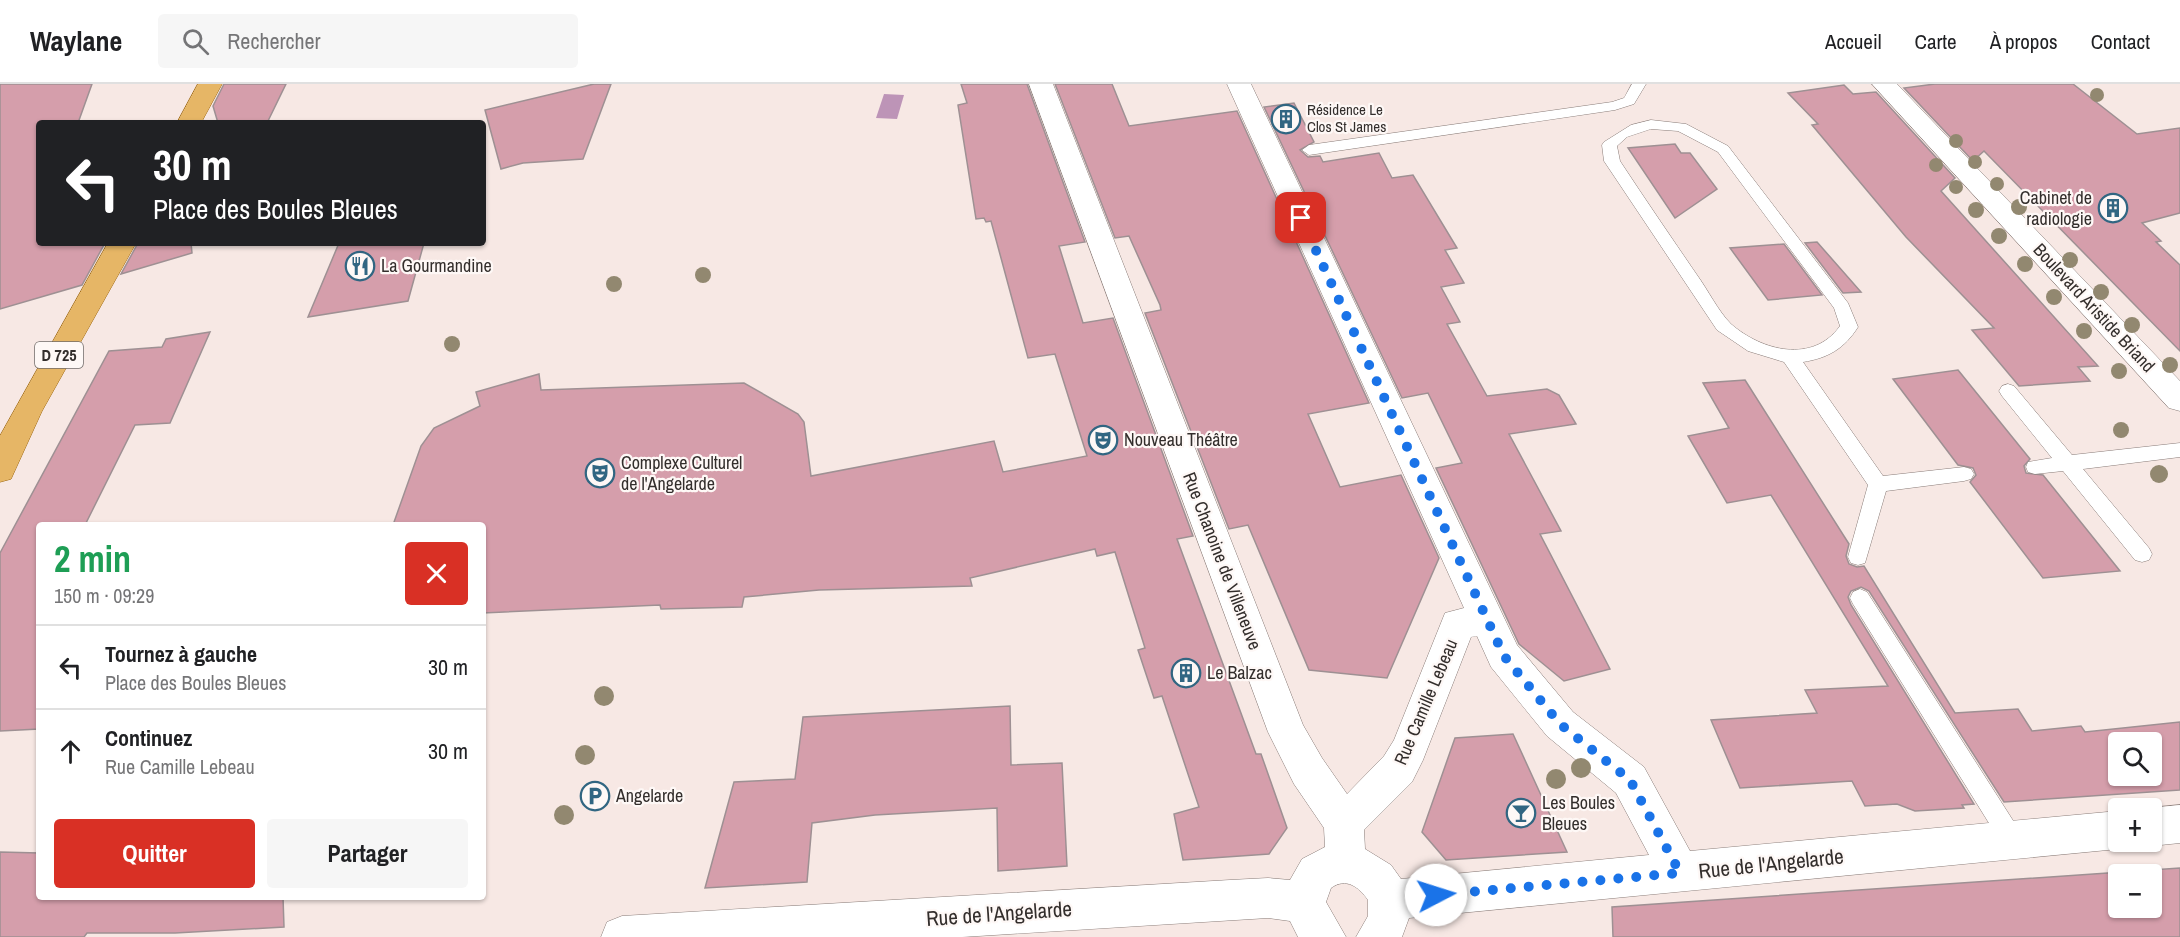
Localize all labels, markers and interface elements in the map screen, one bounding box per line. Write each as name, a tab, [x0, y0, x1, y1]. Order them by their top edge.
search box	[158, 14, 578, 68]
text: Waylane	[30, 22, 122, 60]
icon: search	[179, 25, 212, 58]
text: Rechercher	[227, 26, 321, 56]
text: Accueil	[1825, 27, 1882, 56]
text: Carte	[1915, 27, 1957, 56]
text: À propos	[1990, 27, 2058, 56]
text: Contact	[2091, 27, 2150, 56]
place label: Résidence Le Clos St James	[1307, 99, 1386, 137]
building icon: Résidence Le Clos St James	[1270, 103, 1302, 135]
text: 30 m	[153, 137, 232, 193]
icon: left	[54, 144, 132, 222]
place label: Cabinet de radiologie	[2020, 185, 2092, 231]
text: Place des Boules Bleues	[153, 191, 398, 227]
pin	[1275, 192, 1326, 243]
building icon: Cabinet de radiologie	[2097, 192, 2129, 224]
icon: arrive	[1284, 201, 1317, 234]
street label: Boulevard Aristide Briand	[2028, 238, 2161, 378]
restaurant icon: La Gourmandine	[344, 250, 376, 282]
place label: La Gourmandine	[381, 253, 492, 278]
road number: D 725	[35, 342, 83, 368]
theatre icon: Nouveau Théâtre	[1087, 424, 1119, 456]
place label: Nouveau Théâtre	[1124, 427, 1238, 452]
place label: Complexe Culturel de l'Angelarde	[621, 450, 742, 496]
theatre icon: Complexe Culturel de l'Angelarde	[584, 457, 616, 489]
street label: Rue Chanoine de Villeneuve	[1177, 468, 1268, 653]
text: 2 min	[54, 535, 131, 583]
button: close	[405, 542, 468, 605]
text: 150 m · 09:29	[54, 582, 154, 609]
street label: Rue Camille Lebeau	[1388, 635, 1463, 769]
text: Tournez à gauche	[105, 639, 257, 669]
icon: left	[54, 651, 87, 684]
text: 30 m	[428, 652, 468, 682]
building icon: Le Balzac	[1170, 657, 1202, 689]
place label: Le Balzac	[1207, 660, 1272, 685]
text: Place des Boules Bleues	[105, 669, 286, 696]
text: Continuez	[105, 723, 192, 753]
map controls	[2108, 732, 2162, 918]
button: search	[2108, 732, 2162, 786]
icon: ahead	[54, 735, 87, 768]
text: 30 m	[428, 736, 468, 766]
text: Rue Camille Lebeau	[105, 753, 255, 780]
parking icon: Angelarde	[579, 780, 611, 812]
place label: Angelarde	[615, 783, 683, 808]
place label: Les Boules Bleues	[1542, 790, 1615, 836]
bar icon: Les Boules Bleues	[1505, 797, 1537, 829]
button: +	[2108, 798, 2162, 852]
button: Quitter	[54, 819, 255, 888]
button: Partager	[267, 819, 468, 888]
street label: Rue de l'Angelarde	[1697, 841, 1845, 886]
position arrow	[1404, 863, 1468, 927]
button: −	[2108, 864, 2162, 918]
street label: Rue de l'Angelarde	[925, 894, 1073, 933]

